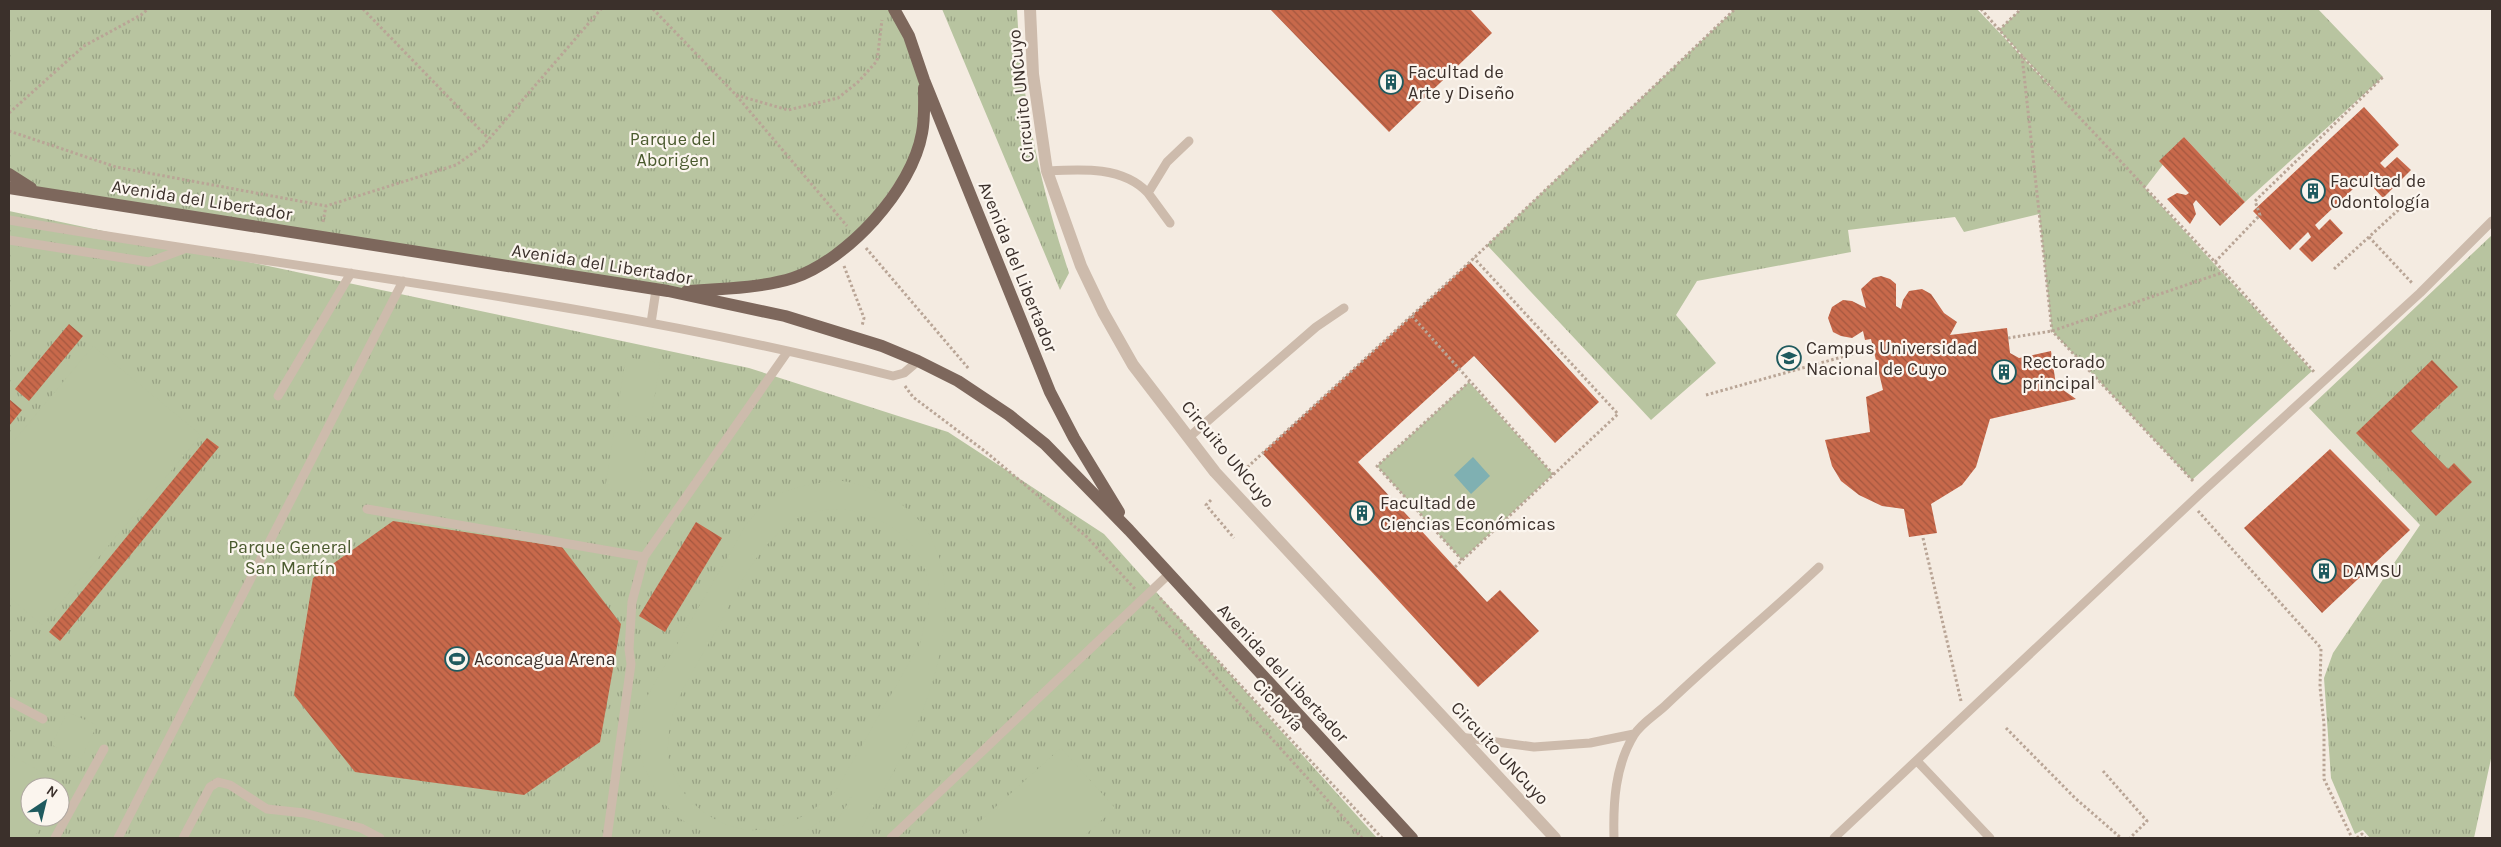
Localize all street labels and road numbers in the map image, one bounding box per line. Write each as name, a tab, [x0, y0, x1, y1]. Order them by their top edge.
street label: Circuito UNCuyo	[1003, 28, 1039, 164]
street label: Avenida del Libertador	[110, 175, 294, 225]
street label: Avenida del Libertador	[974, 178, 1063, 356]
street label: Avenida del Libertador	[510, 239, 694, 289]
street label: Circuito UNCuyo	[1177, 396, 1279, 512]
street label: Avenida del Libertador	[1213, 599, 1354, 748]
street label: Ciclovía	[1248, 674, 1308, 736]
street label: Circuito UNCuyo	[1446, 697, 1554, 809]

